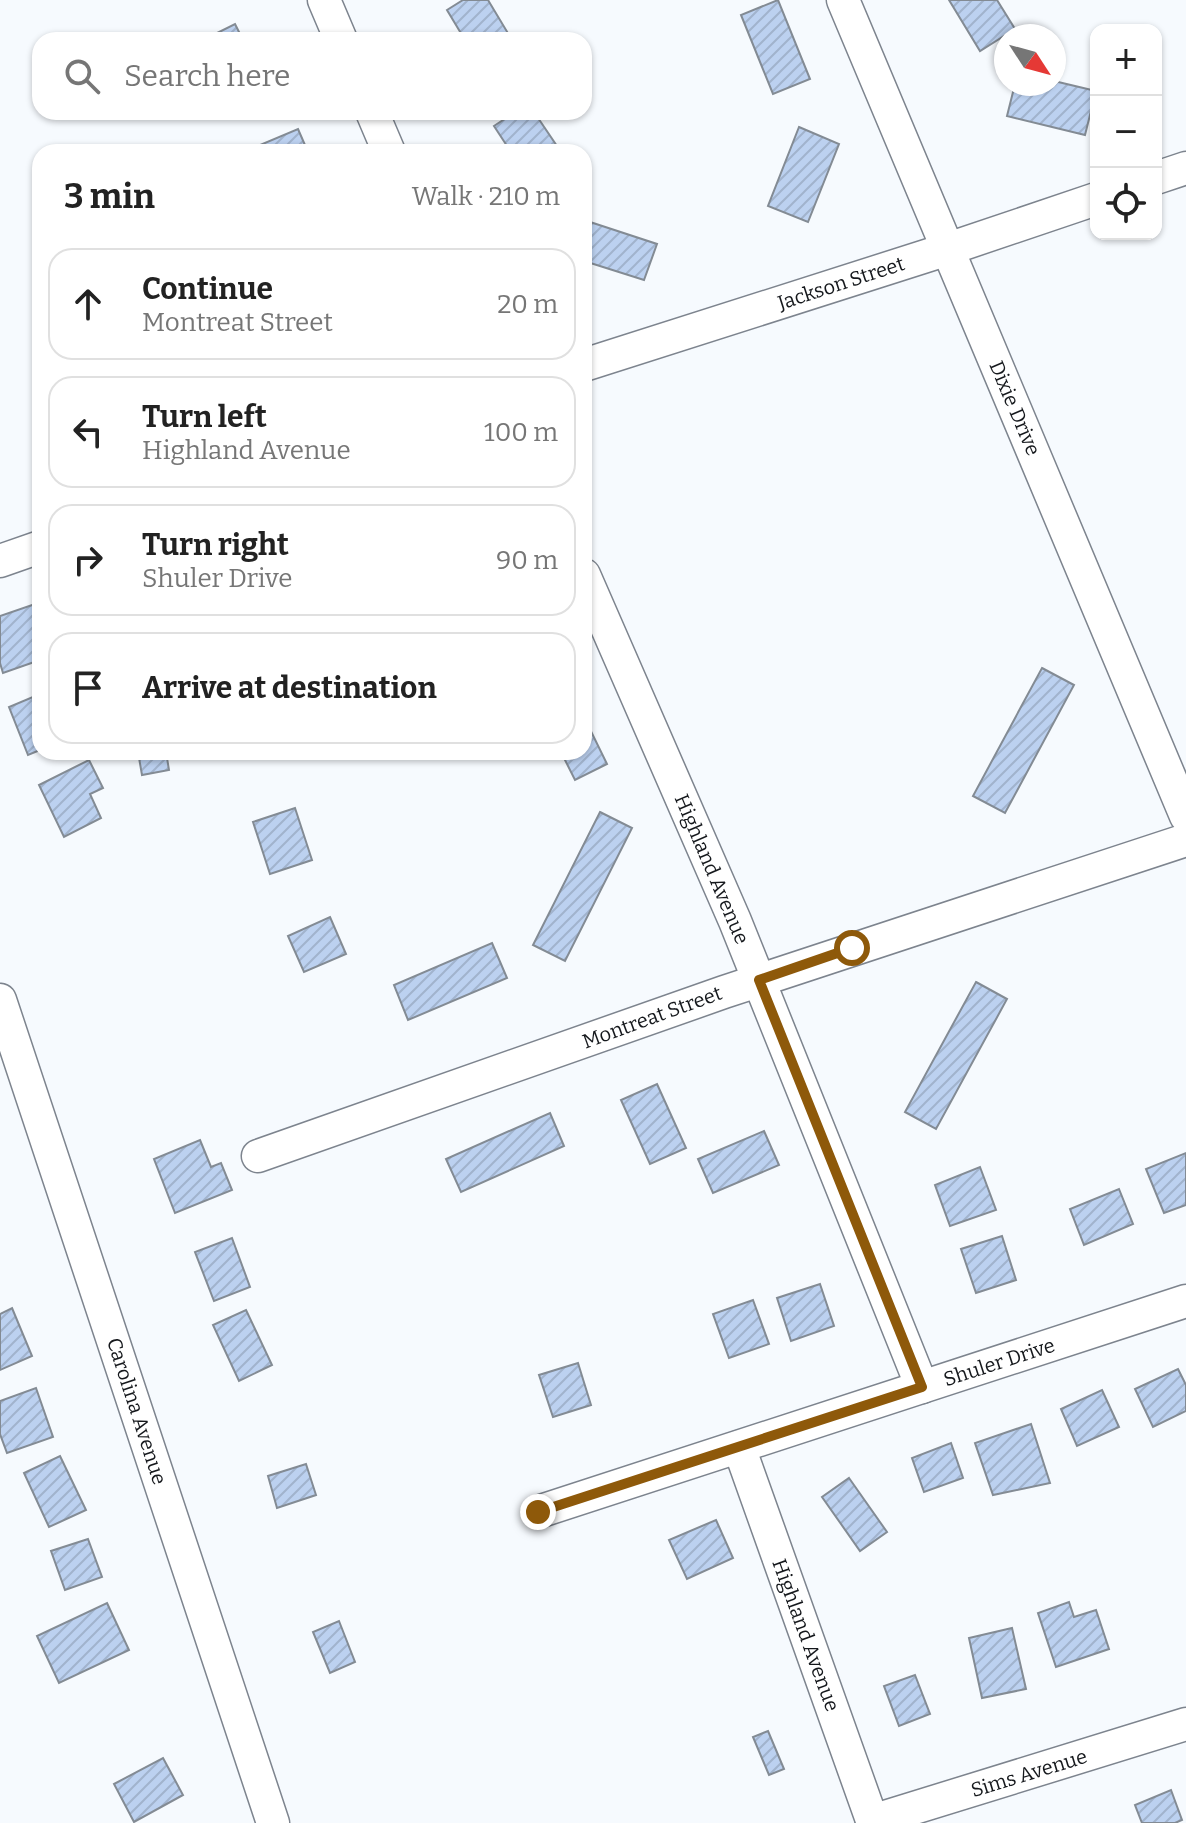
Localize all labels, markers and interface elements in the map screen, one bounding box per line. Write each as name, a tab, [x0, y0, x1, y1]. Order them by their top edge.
north arrow	[994, 24, 1066, 96]
map controls	[1090, 24, 1162, 240]
button: +	[1090, 24, 1162, 96]
search box	[32, 32, 592, 120]
icon: search	[60, 54, 104, 98]
text: Search here	[124, 58, 291, 94]
button: −	[1090, 96, 1162, 168]
button: locate	[1090, 168, 1162, 240]
text: 3 min	[64, 176, 155, 217]
text: Walk · 210 m	[412, 181, 560, 212]
street label: Jackson Street	[774, 251, 907, 315]
text: Continue	[142, 271, 273, 307]
icon: ahead	[66, 282, 110, 326]
text: 20 m	[497, 289, 558, 320]
text: Montreat Street	[142, 307, 333, 338]
street label: Dixie Drive	[984, 357, 1046, 459]
text: Turn left	[142, 399, 267, 435]
icon: left	[66, 410, 110, 454]
text: 100 m	[484, 417, 558, 448]
text: Highland Avenue	[142, 435, 351, 466]
text: Turn right	[142, 527, 289, 563]
icon: right	[66, 538, 110, 582]
text: 90 m	[496, 545, 558, 576]
text: Shuler Drive	[142, 563, 292, 594]
icon: arrive	[66, 666, 110, 710]
text: Arrive at destination	[142, 670, 437, 706]
street label: Highland Avenue	[670, 790, 754, 948]
route start	[834, 930, 870, 966]
street label: Montreat Street	[579, 981, 725, 1053]
street label: Shuler Drive	[940, 1333, 1058, 1391]
street label: Carolina Avenue	[102, 1335, 172, 1487]
route end	[520, 1494, 556, 1530]
street label: Highland Avenue	[767, 1555, 845, 1715]
street label: Sims Avenue	[968, 1744, 1090, 1802]

